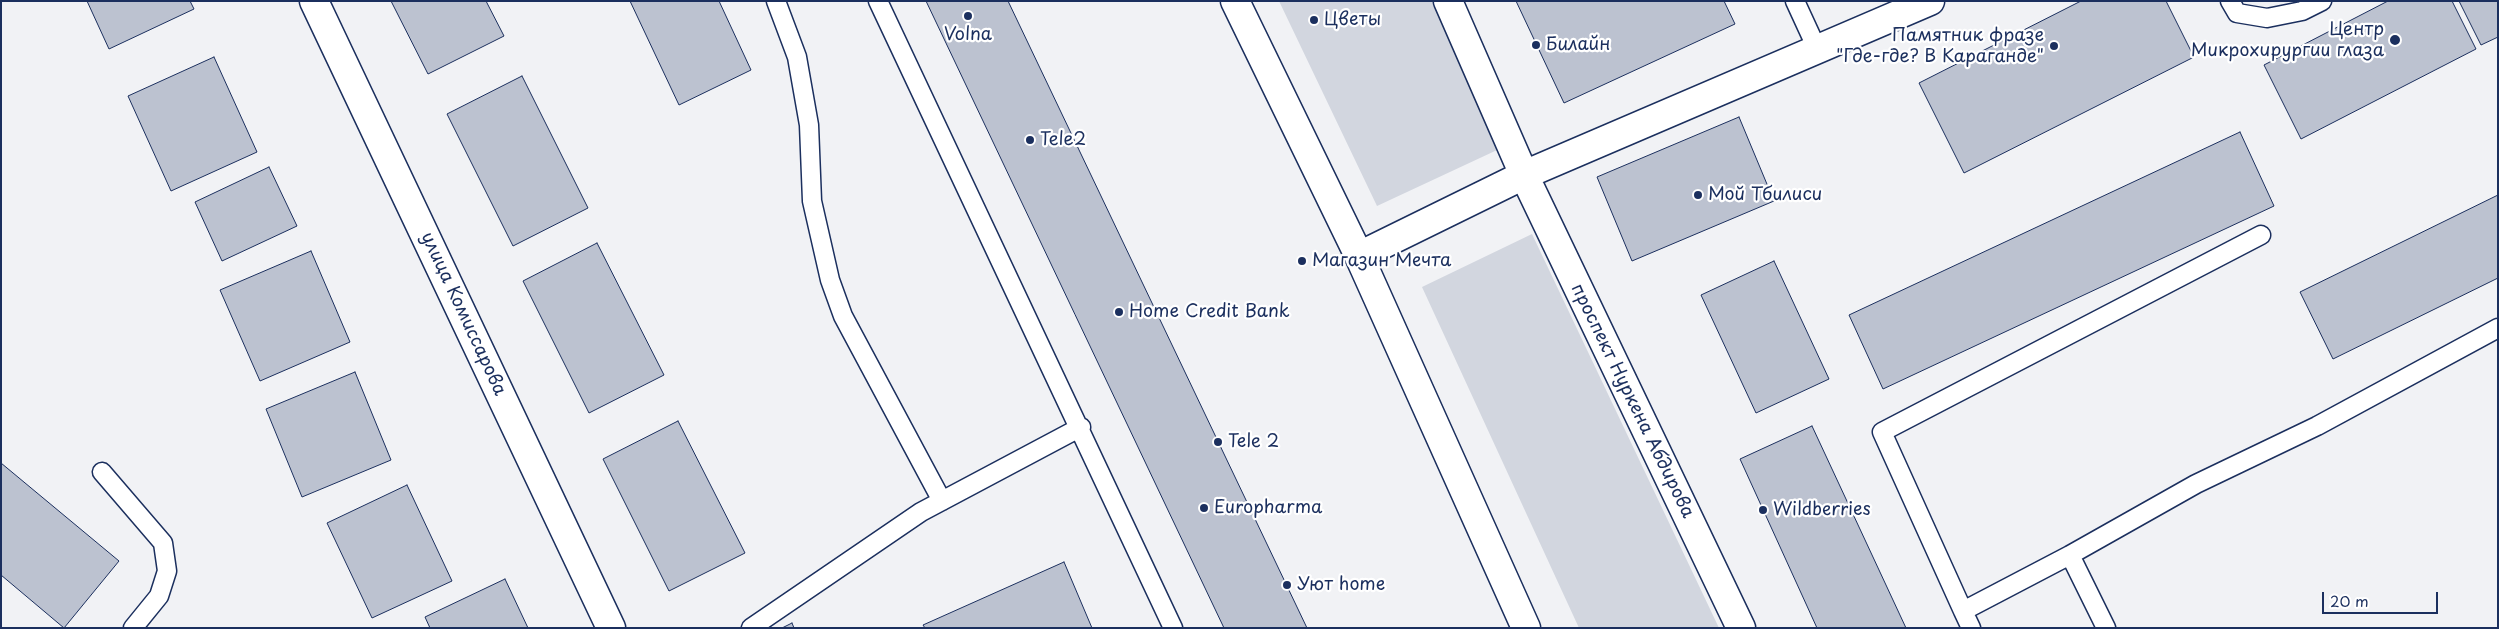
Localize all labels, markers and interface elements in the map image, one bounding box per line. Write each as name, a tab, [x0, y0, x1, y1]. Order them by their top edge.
place label: Цветы	[1324, 9, 1381, 31]
marker: Volna	[962, 10, 974, 22]
marker: Цветы	[1308, 14, 1320, 26]
place label: Центр Микрохирургии глаза	[2191, 19, 2384, 62]
place label: Volna	[944, 24, 992, 46]
place label: Памятник фразе "Где-где? В Караганде"	[1836, 25, 2044, 68]
marker: Центр Микрохирургии глаза	[2388, 33, 2402, 47]
place label: Билайн	[1546, 34, 1610, 56]
marker: Билайн	[1530, 39, 1542, 51]
marker: Памятник фразе "Где-где? В Караганде"	[2048, 40, 2060, 52]
place label: Tele2	[1040, 129, 1086, 151]
marker: Tele2	[1024, 134, 1036, 146]
place label: Мой Тбилиси	[1708, 184, 1822, 206]
marker: Мой Тбилиси	[1692, 189, 1704, 201]
street label: улица Комиссарова	[416, 229, 510, 399]
place label: Магазин Мечта	[1312, 250, 1451, 272]
marker: Магазин Мечта	[1296, 255, 1308, 267]
street label: проспект Нуркена Абдирова	[1566, 280, 1698, 522]
place label: Home Credit Bank	[1129, 301, 1290, 323]
marker: Home Credit Bank	[1113, 306, 1125, 318]
place label: Tele 2	[1228, 431, 1279, 453]
marker: Tele 2	[1212, 436, 1224, 448]
place label: Europharma	[1214, 497, 1322, 519]
place label: Wildberries	[1773, 499, 1871, 521]
marker: Europharma	[1198, 502, 1210, 514]
marker: Wildberries	[1757, 504, 1769, 516]
place label: Уют home	[1297, 574, 1385, 596]
marker: Уют home	[1281, 579, 1293, 591]
scale bar	[2324, 582, 2440, 614]
text: 20 m	[2330, 589, 2369, 612]

